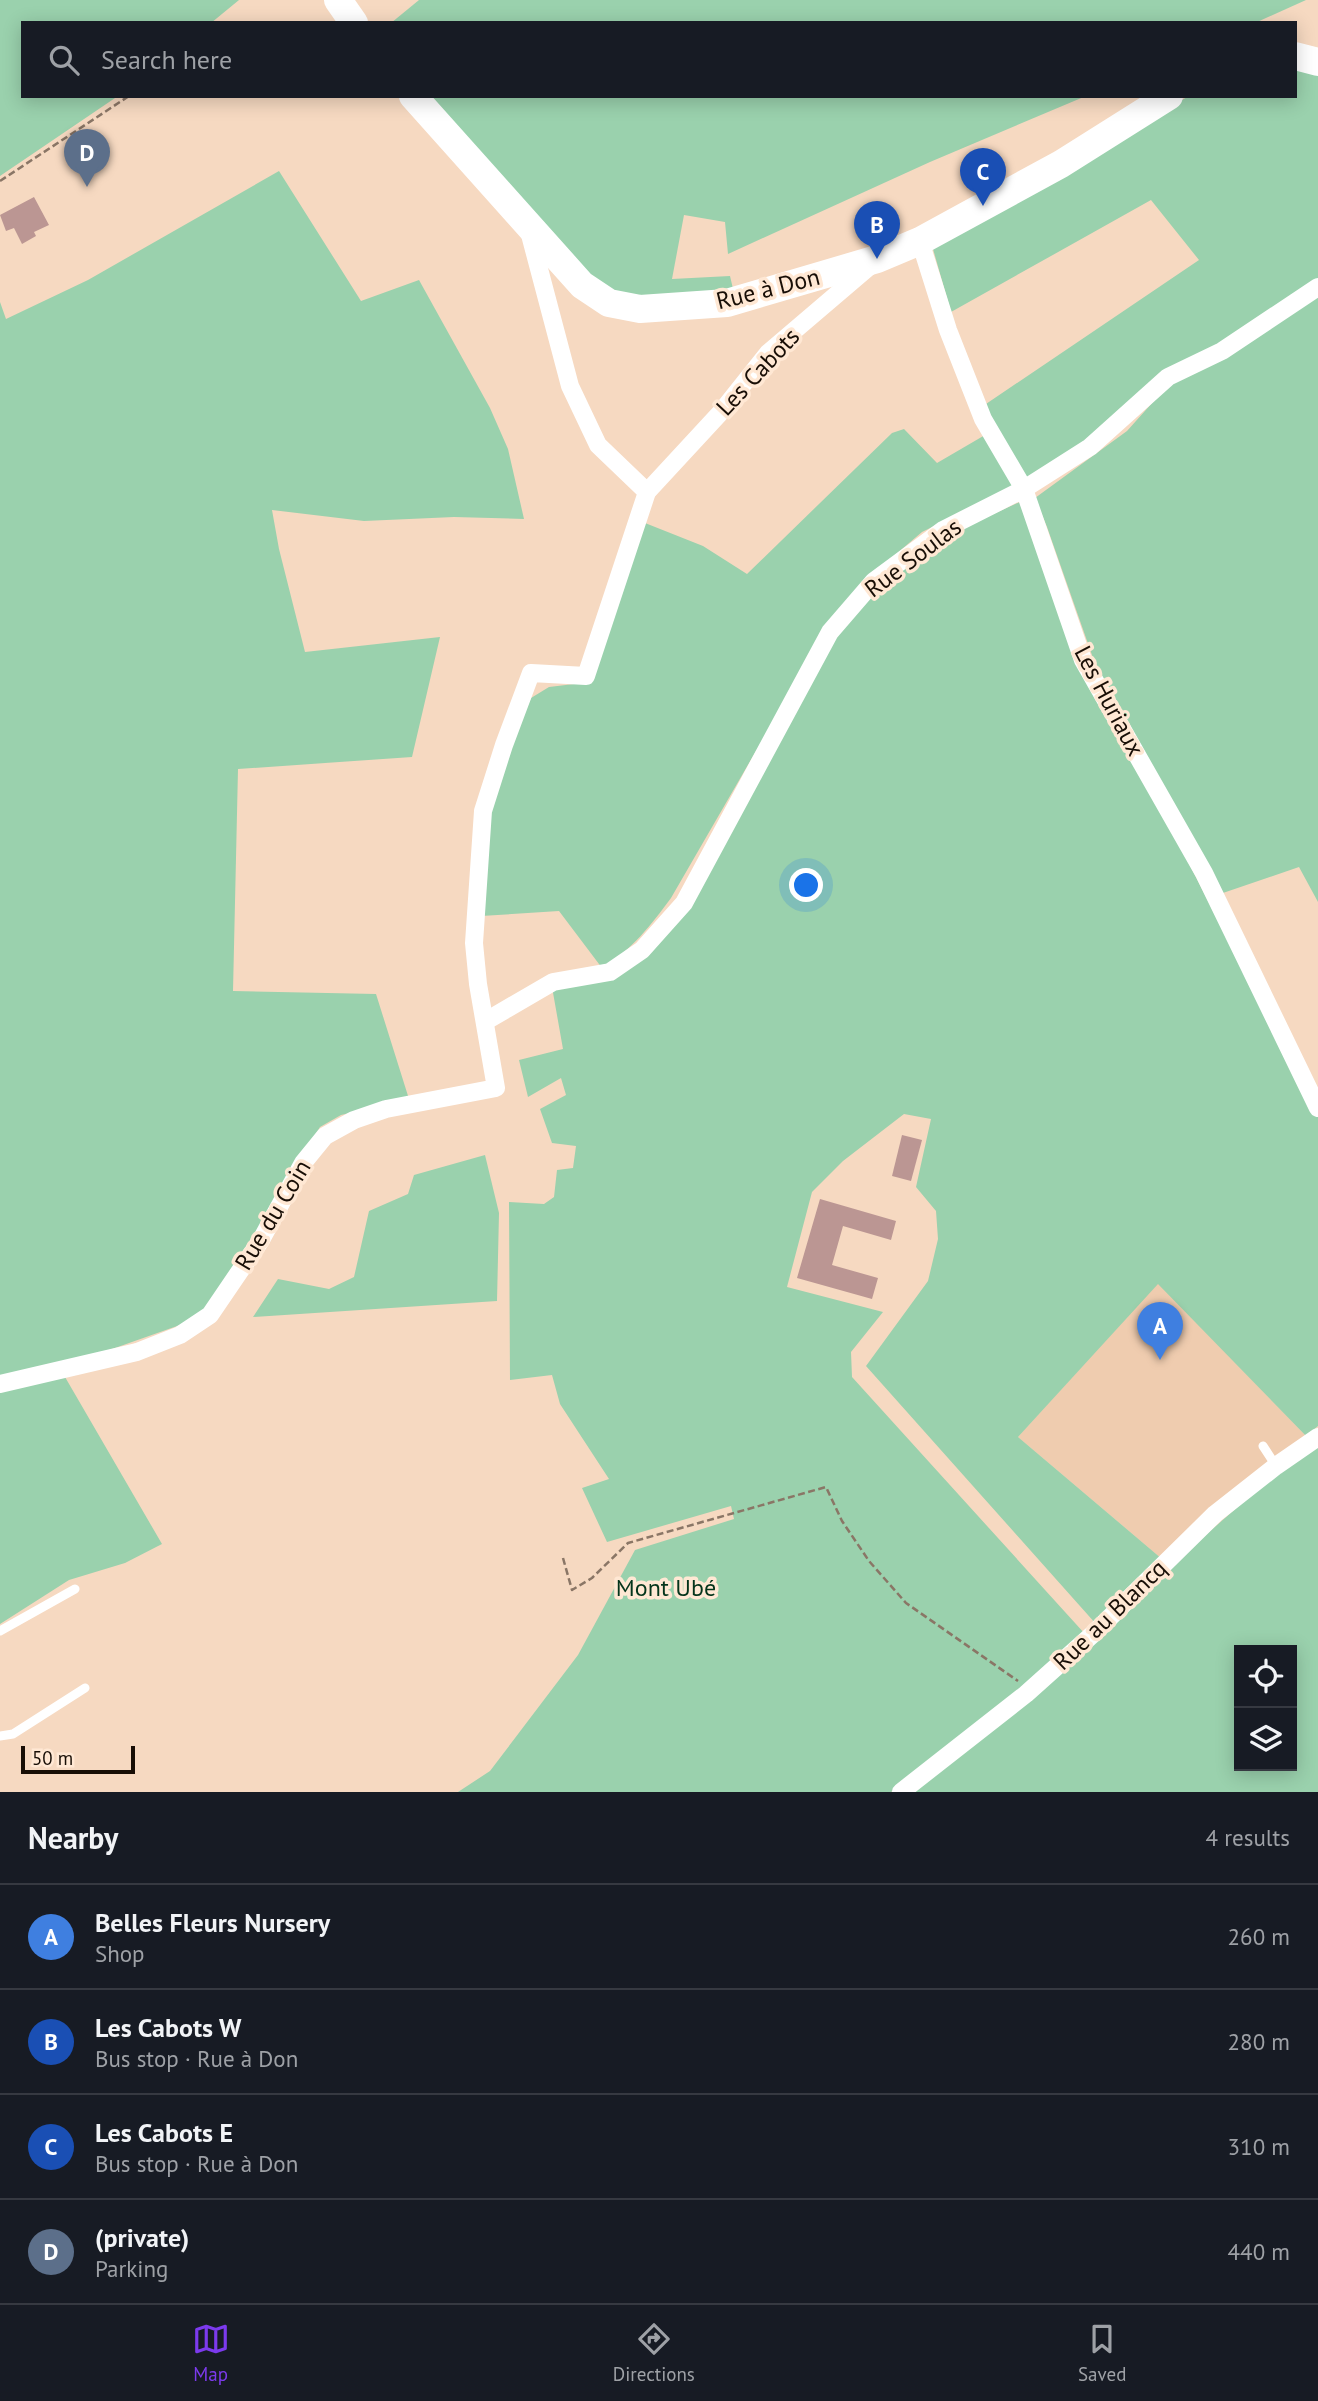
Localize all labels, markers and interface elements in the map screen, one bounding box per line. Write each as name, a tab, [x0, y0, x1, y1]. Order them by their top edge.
search box	[21, 21, 1297, 98]
icon: search	[45, 41, 83, 79]
text: Search here	[101, 43, 232, 76]
pin: D	[64, 129, 110, 187]
pin: C	[960, 148, 1006, 206]
pin: B	[854, 201, 900, 259]
street label: Rue à Don	[713, 261, 823, 316]
street label: Les Cabots	[709, 321, 806, 422]
street label: Rue Soulas	[858, 511, 967, 604]
street label: Les Huriaux	[1067, 640, 1151, 761]
your location	[789, 868, 823, 902]
street label: Rue du Coin	[228, 1154, 318, 1275]
pin: A	[1137, 1302, 1183, 1360]
street label: Rue au Blancq	[1046, 1553, 1173, 1677]
park label: Mont Ubé	[616, 1572, 716, 1603]
map controls	[1234, 1645, 1297, 1771]
button: locate	[1234, 1645, 1297, 1708]
button: layers	[1234, 1708, 1297, 1771]
scale bar	[21, 1743, 135, 1775]
text: 50 m	[32, 1746, 73, 1770]
text: Nearby	[28, 1818, 118, 1857]
text: 4 results	[1206, 1823, 1290, 1852]
text: Belles Fleurs Nursery	[95, 1906, 330, 1939]
text: A	[44, 1922, 58, 1951]
text: 260 m	[1228, 1922, 1290, 1951]
text: Shop	[95, 1939, 145, 1968]
text: Les Cabots W	[95, 2011, 241, 2044]
text: B	[44, 2027, 58, 2056]
text: 280 m	[1228, 2027, 1290, 2056]
text: Bus stop · Rue à Don	[95, 2044, 298, 2073]
text: Les Cabots E	[95, 2116, 233, 2149]
text: C	[45, 2132, 57, 2161]
text: 310 m	[1228, 2132, 1290, 2161]
text: Bus stop · Rue à Don	[95, 2149, 298, 2178]
text: (private)	[95, 2221, 189, 2254]
text: D	[44, 2237, 58, 2266]
text: 440 m	[1228, 2237, 1290, 2266]
text: Parking	[95, 2254, 168, 2283]
tab: Map	[192, 2320, 230, 2386]
tab: Directions	[613, 2320, 695, 2386]
tab: Saved	[1078, 2320, 1126, 2386]

